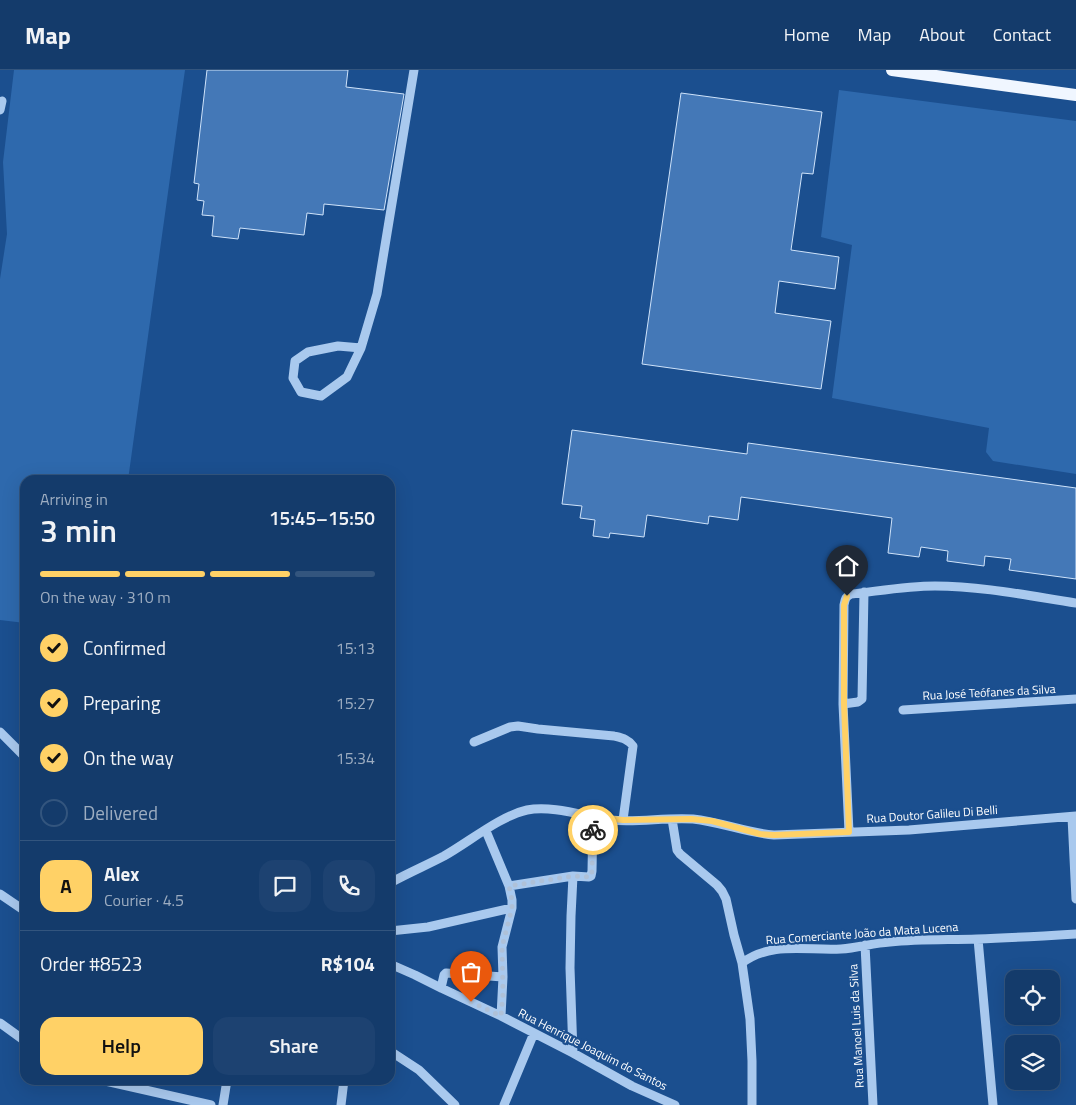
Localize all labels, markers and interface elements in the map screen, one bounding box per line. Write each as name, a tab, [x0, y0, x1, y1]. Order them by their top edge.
text: Map	[25, 17, 71, 53]
text: Home	[784, 21, 830, 48]
text: Map	[858, 21, 891, 48]
text: About	[919, 21, 965, 48]
text: Contact	[993, 21, 1051, 48]
text: Arriving in	[40, 487, 108, 511]
text: 15:45–15:50	[269, 503, 375, 532]
text: 3 min	[40, 506, 117, 554]
pin	[826, 545, 868, 596]
icon: home	[833, 552, 861, 580]
text: On the way · 310 m	[40, 585, 171, 609]
text: Confirmed	[83, 633, 166, 662]
icon: check	[40, 634, 68, 662]
text: 15:13	[336, 636, 375, 660]
street label: Rua José Teófanes da Silva	[922, 679, 1056, 705]
text: Preparing	[83, 688, 160, 717]
icon: check	[40, 689, 68, 717]
text: 15:27	[336, 691, 375, 715]
text: On the way	[83, 743, 174, 772]
icon: check	[40, 744, 68, 772]
text: 15:34	[336, 746, 375, 770]
text: Delivered	[83, 798, 158, 827]
street label: Rua Doutor Galileu Di Belli	[866, 800, 998, 828]
courier	[568, 805, 618, 855]
icon: bike	[579, 816, 607, 844]
text: Alex	[104, 859, 139, 888]
button: chat	[259, 860, 311, 912]
button: phone	[323, 860, 375, 912]
text: A	[60, 871, 72, 900]
text: Courier · 4.5	[104, 888, 184, 912]
street label: Rua Comerciante João da Mata Lucena	[765, 917, 959, 949]
text: Order #8523	[40, 949, 142, 978]
text: R$104	[321, 949, 375, 978]
pin	[450, 951, 492, 1002]
icon: bag	[457, 958, 485, 986]
street label: Rua Manoel Luis da Silva	[843, 963, 869, 1089]
map controls	[1005, 970, 1060, 1090]
button: locate	[1005, 970, 1060, 1025]
street label: Rua Henrique Joaquim do Santos	[515, 1003, 671, 1095]
button: Help	[40, 1017, 203, 1075]
button: Share	[213, 1017, 375, 1075]
button: layers	[1005, 1035, 1060, 1090]

